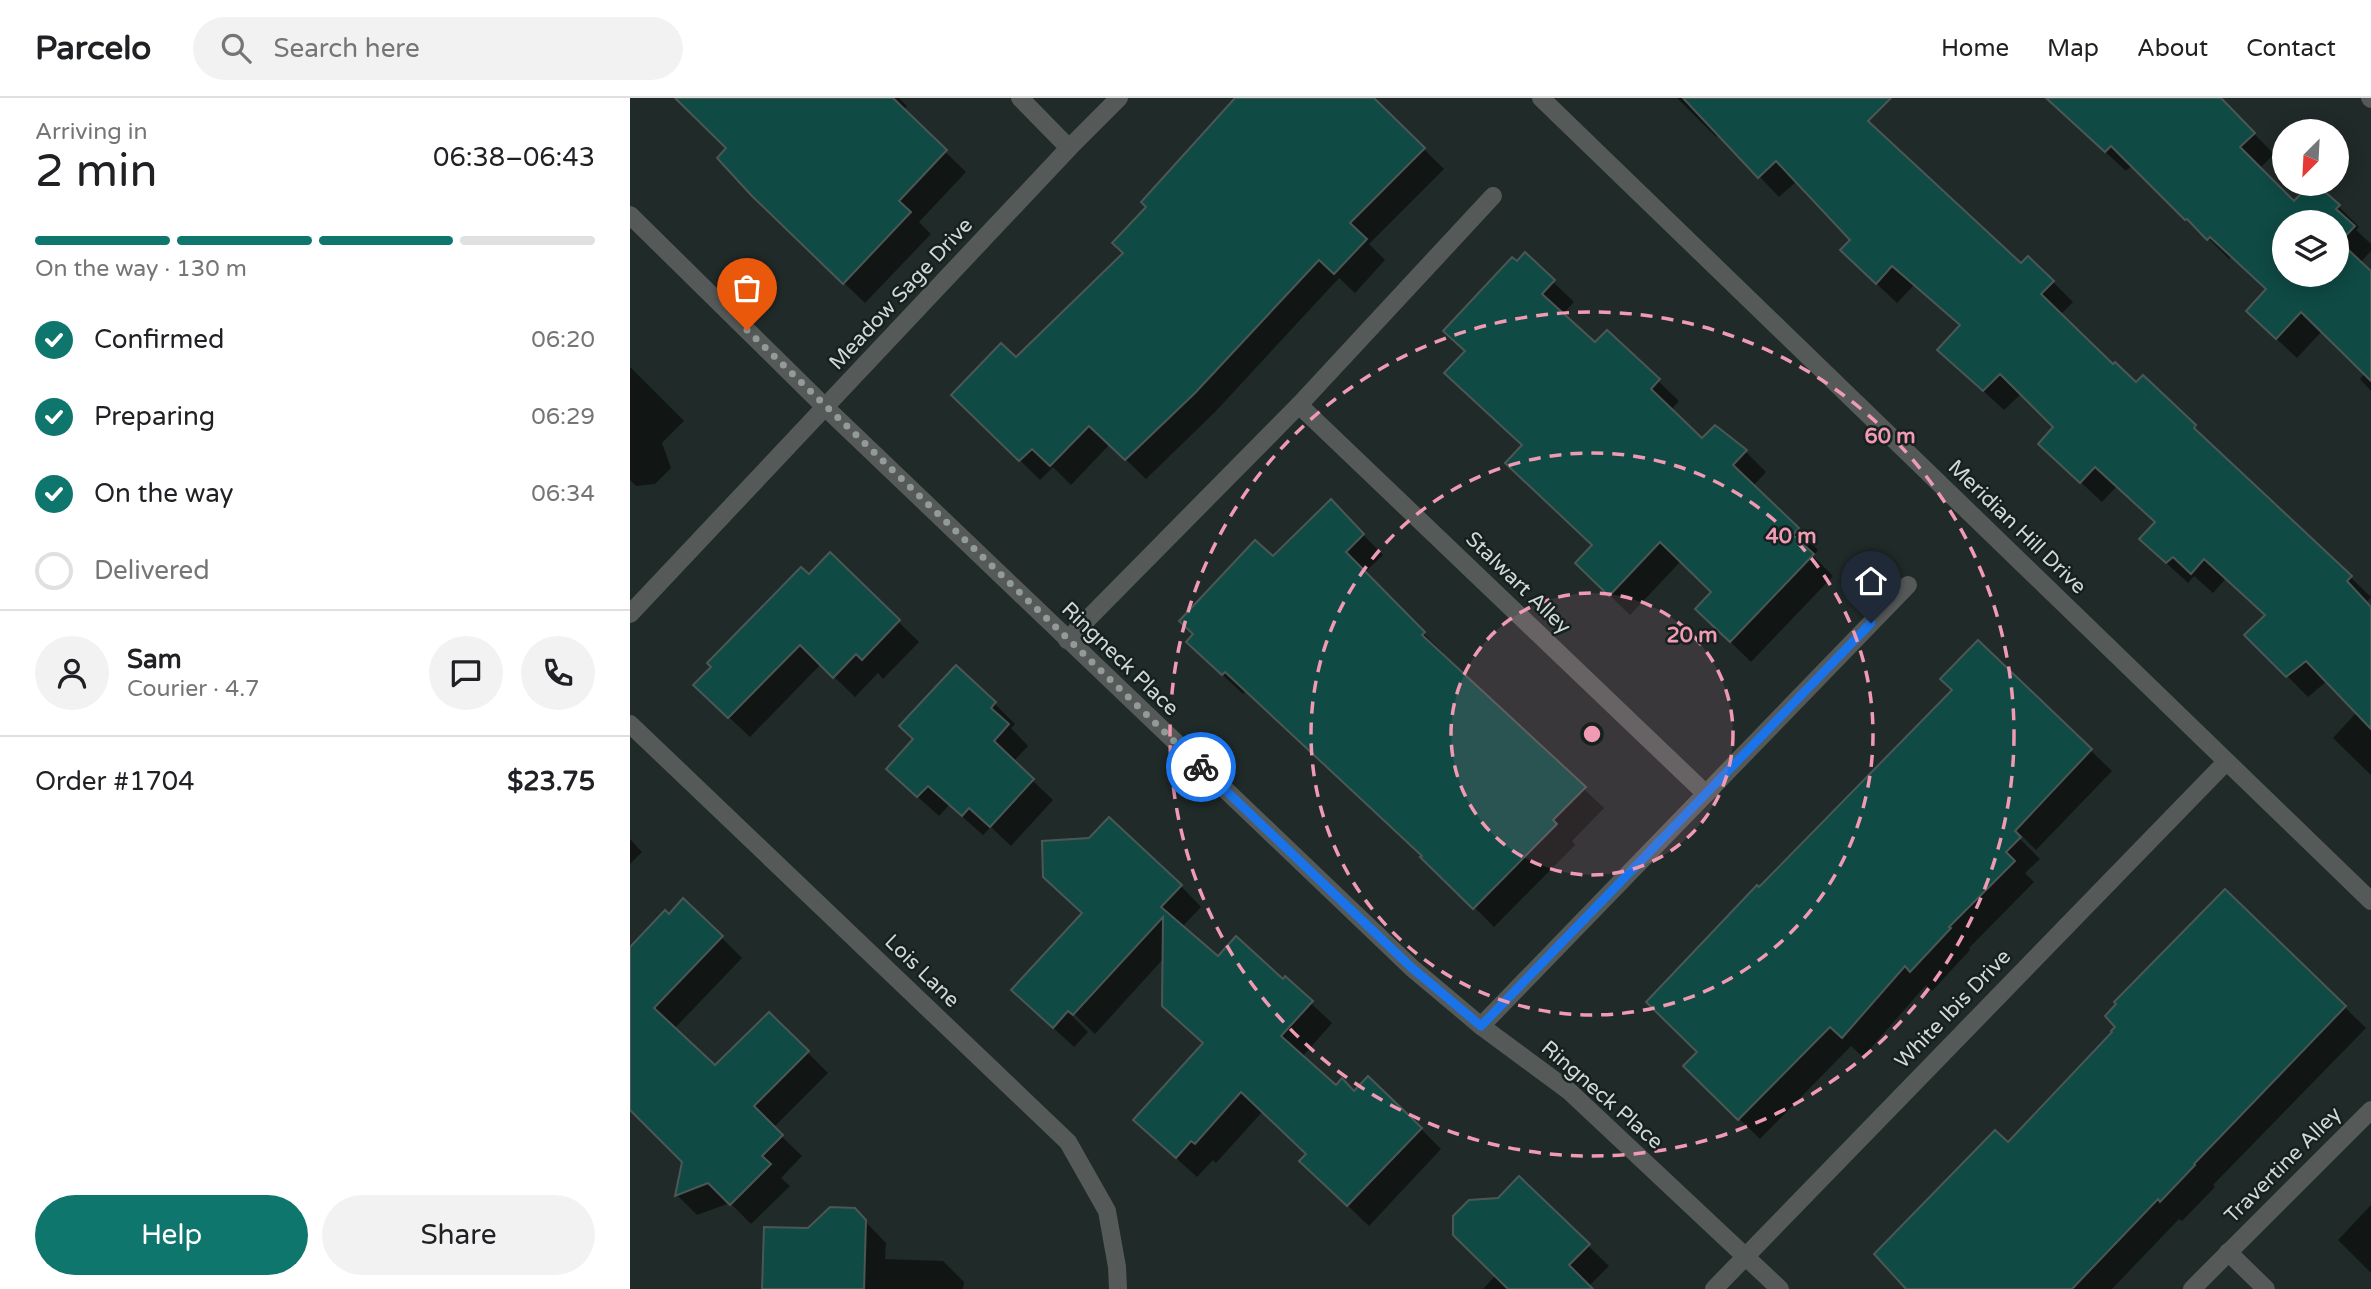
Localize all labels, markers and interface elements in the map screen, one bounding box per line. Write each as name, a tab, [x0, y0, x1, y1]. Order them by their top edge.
search box	[193, 17, 683, 80]
text: Parcelo	[35, 29, 151, 68]
icon: search	[217, 29, 255, 67]
text: Search here	[273, 33, 420, 64]
text: Home	[1941, 34, 2009, 63]
text: Map	[2047, 34, 2099, 63]
text: About	[2137, 34, 2208, 63]
text: Contact	[2246, 34, 2336, 63]
text: Arriving in	[35, 118, 148, 146]
north arrow	[2272, 119, 2348, 196]
map controls	[2272, 119, 2349, 287]
text: 06:38–06:43	[433, 142, 595, 173]
text: 2 min	[35, 144, 158, 199]
button: layers	[2272, 210, 2349, 287]
street label: Meadow Sage Drive	[824, 213, 978, 375]
text: On the way · 130 m	[35, 255, 247, 283]
pin	[717, 258, 777, 330]
icon: bag	[728, 269, 766, 307]
icon: check	[35, 321, 73, 359]
text: Confirmed	[94, 324, 224, 355]
text: 06:20	[531, 326, 595, 354]
icon: check	[35, 398, 73, 436]
text: Preparing	[94, 401, 215, 432]
text: 06:29	[531, 403, 595, 431]
text: 60 m	[1864, 424, 1916, 449]
street label: Meridian Hill Drive	[1943, 455, 2091, 599]
icon: check	[35, 475, 73, 513]
text: On the way	[94, 478, 234, 509]
text: 06:34	[531, 480, 595, 508]
text: 40 m	[1765, 524, 1817, 549]
street label: Stalwart Alley	[1460, 527, 1576, 639]
pin	[1841, 551, 1901, 623]
text: Delivered	[94, 555, 210, 586]
icon: home	[1852, 562, 1890, 600]
street label: Ringneck Place	[1056, 597, 1184, 721]
text: 20 m	[1666, 623, 1718, 648]
button: person	[35, 636, 109, 710]
button: chat	[429, 636, 503, 710]
button: phone	[521, 636, 595, 710]
text: Sam	[127, 644, 182, 675]
text: Courier · 4.7	[127, 675, 260, 703]
centre of rings	[1580, 722, 1604, 746]
courier	[1166, 732, 1236, 802]
icon: bike	[1182, 748, 1220, 786]
text: Order #1704	[35, 766, 195, 797]
text: $23.75	[507, 766, 595, 797]
street label: Lois Lane	[879, 929, 965, 1013]
street label: White Ibis Drive	[1890, 944, 2016, 1074]
street label: Ringneck Place	[1536, 1035, 1668, 1155]
street label: Travertine Alley	[2220, 1102, 2346, 1228]
button: Help	[35, 1195, 308, 1275]
button: Share	[322, 1195, 595, 1275]

